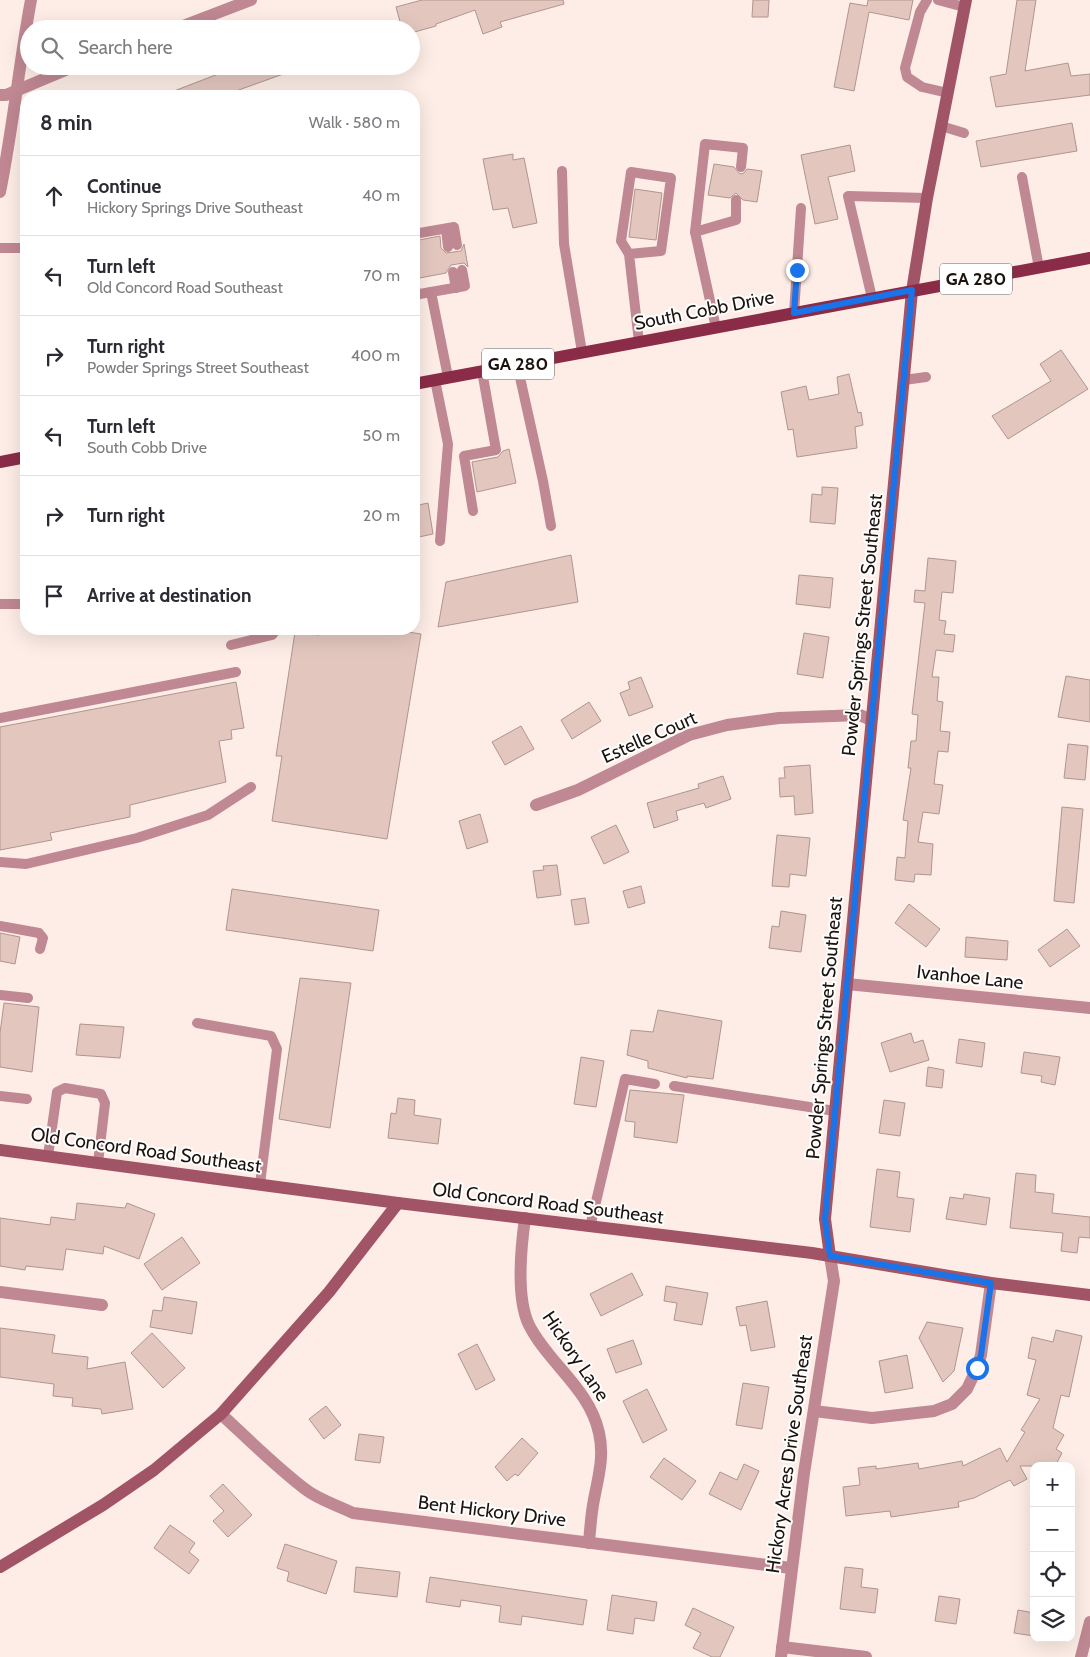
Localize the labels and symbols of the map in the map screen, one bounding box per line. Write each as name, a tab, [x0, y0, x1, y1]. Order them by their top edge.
route end	[786, 259, 809, 282]
road number: GA 280	[940, 264, 1012, 294]
street label: South Cobb Drive	[632, 285, 776, 335]
road number: GA 280	[482, 348, 554, 379]
street label: Powder Springs Street Southeast	[837, 492, 887, 757]
street label: Estelle Court	[598, 706, 701, 768]
street label: Powder Springs Street Southeast	[801, 895, 847, 1160]
street label: Ivanhoe Lane	[915, 960, 1025, 994]
street label: Old Concord Road Southeast	[29, 1122, 263, 1178]
street label: Old Concord Road Southeast	[431, 1177, 665, 1229]
street label: Hickory Lane	[538, 1307, 615, 1405]
street label: Hickory Acres Drive Southeast	[761, 1333, 817, 1575]
route start	[966, 1357, 989, 1380]
street label: Bent Hickory Drive	[417, 1490, 568, 1532]

